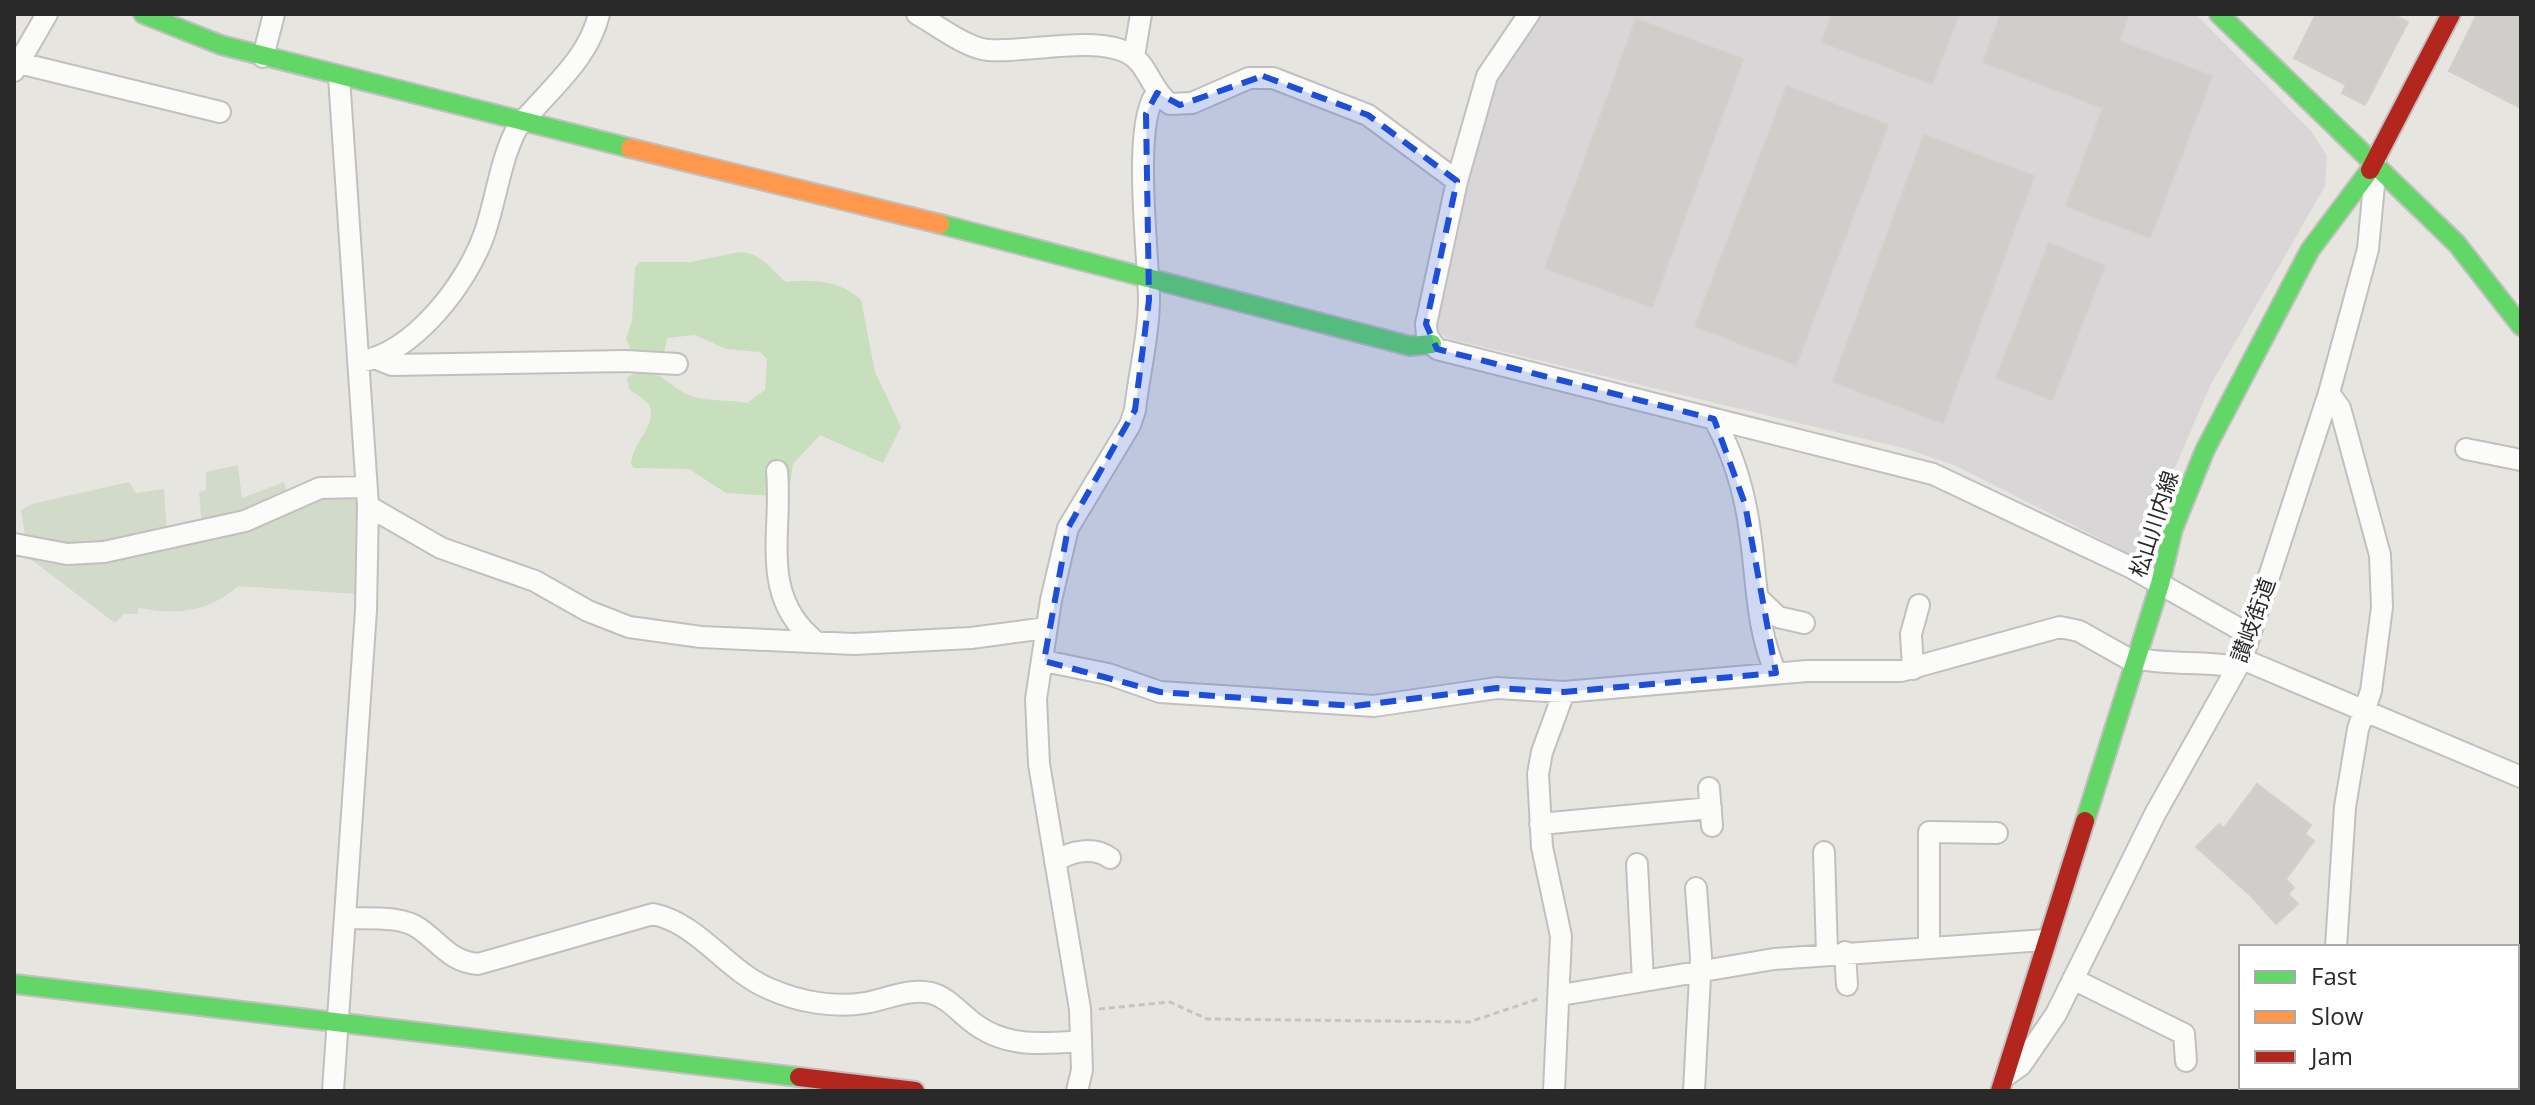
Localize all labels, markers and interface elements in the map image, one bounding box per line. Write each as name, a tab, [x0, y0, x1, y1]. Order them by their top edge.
street label: 松山川内線	[2122, 467, 2184, 581]
street label: 讃岐街道	[2223, 573, 2281, 666]
legend	[2239, 945, 2519, 1089]
text: Fast	[2311, 959, 2357, 992]
text: Slow	[2311, 999, 2364, 1032]
text: Jam	[2309, 1039, 2353, 1072]

